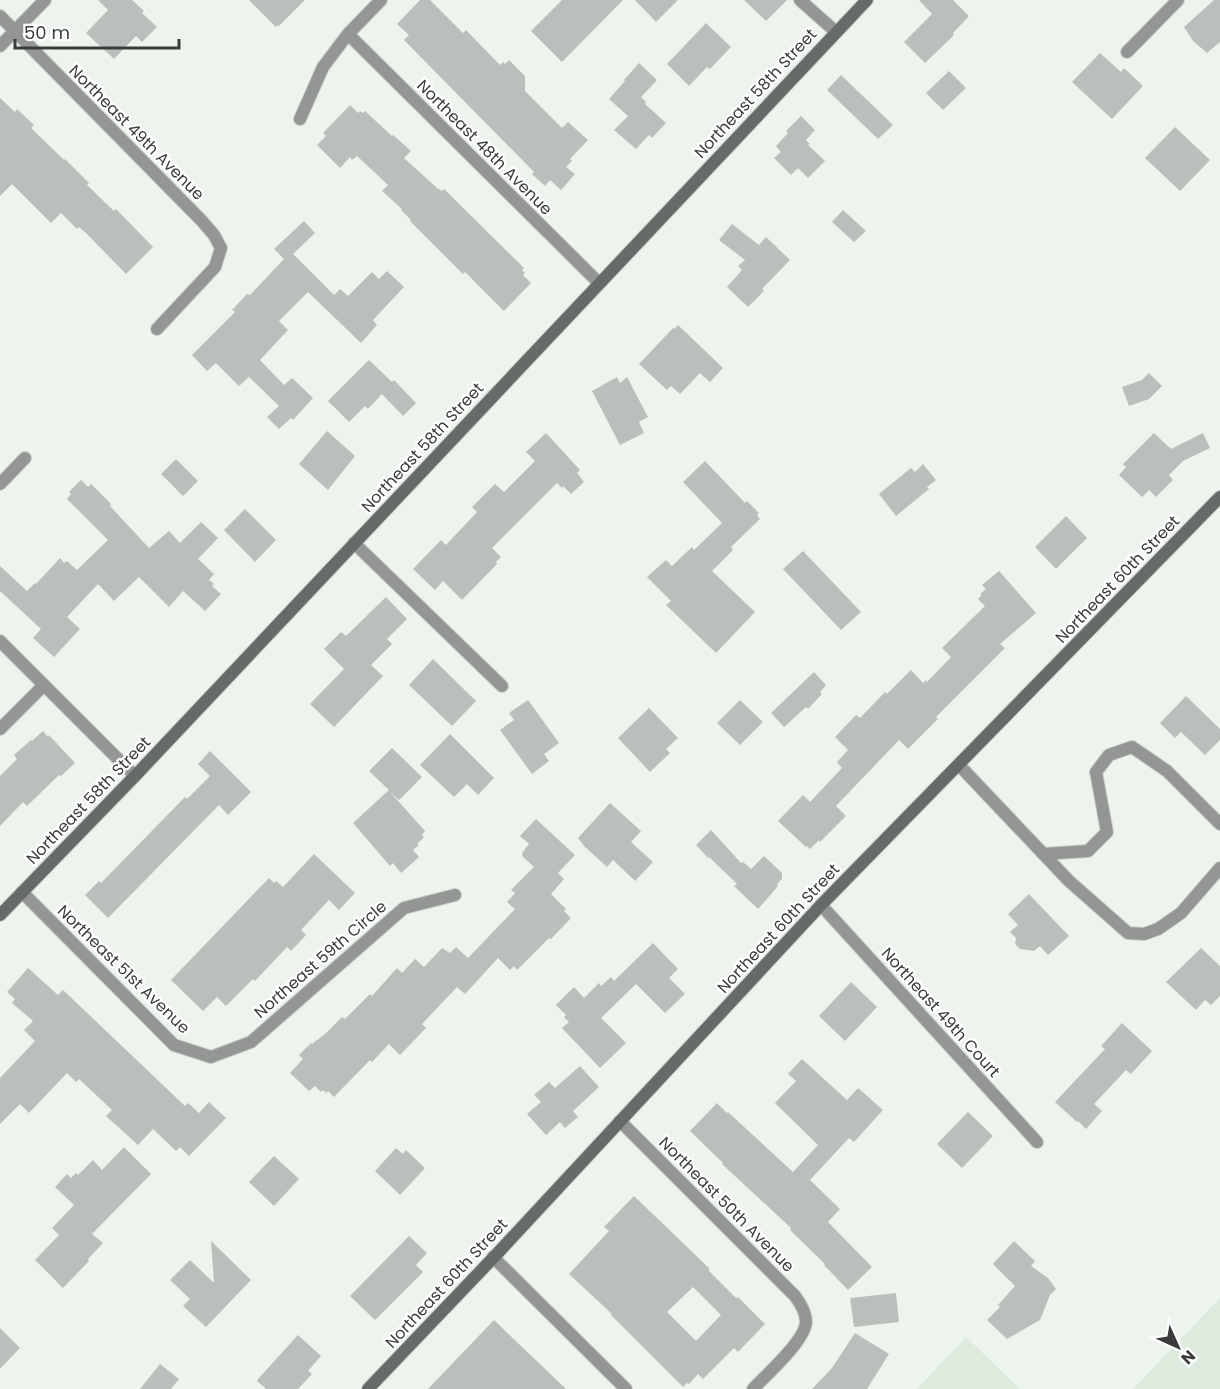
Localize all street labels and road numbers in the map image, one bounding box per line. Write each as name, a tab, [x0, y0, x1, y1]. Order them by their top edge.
street label: Northeast 58th Street	[689, 23, 822, 163]
street label: Northeast 49th Avenue	[64, 59, 210, 205]
street label: Northeast 48th Avenue	[412, 74, 558, 220]
street label: Northeast 58th Street	[356, 377, 489, 517]
street label: Northeast 60th Street	[1050, 510, 1185, 649]
street label: Northeast 58th Street	[21, 731, 156, 869]
street label: Northeast 60th Street	[712, 858, 845, 998]
street label: Northeast 59th Circle	[249, 895, 392, 1023]
street label: Northeast 51st Avenue	[52, 900, 195, 1039]
street label: Northeast 49th Court	[876, 942, 1005, 1083]
street label: Northeast 50th Avenue	[654, 1131, 800, 1277]
street label: Northeast 60th Street	[380, 1213, 513, 1353]

